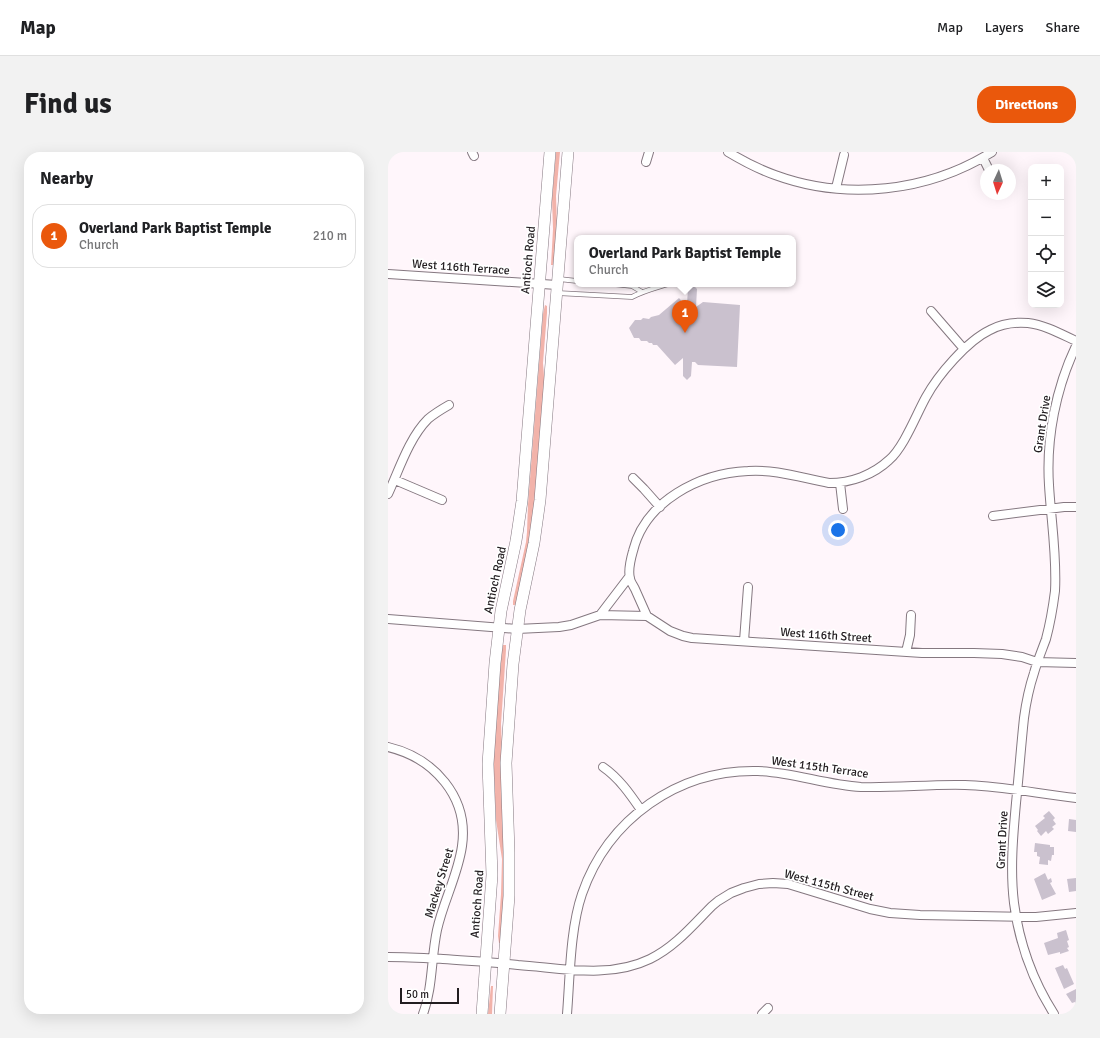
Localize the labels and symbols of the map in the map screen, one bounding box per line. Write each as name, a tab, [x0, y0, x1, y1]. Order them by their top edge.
north arrow	[980, 164, 1016, 200]
street label: Antioch Road	[518, 225, 539, 295]
street label: West 116th Terrace	[412, 257, 510, 278]
pin: 1	[672, 300, 698, 333]
street label: Grant Drive	[1031, 394, 1054, 454]
your location	[828, 520, 848, 540]
street label: Antioch Road	[481, 545, 510, 615]
street label: West 116th Street	[780, 625, 872, 646]
street label: West 115th Terrace	[770, 753, 869, 782]
street label: Grant Drive	[993, 810, 1012, 870]
street label: Mackey Street	[422, 846, 457, 920]
street label: West 115th Street	[783, 866, 875, 905]
street label: Antioch Road	[468, 870, 487, 939]
scale bar	[400, 986, 459, 1005]

